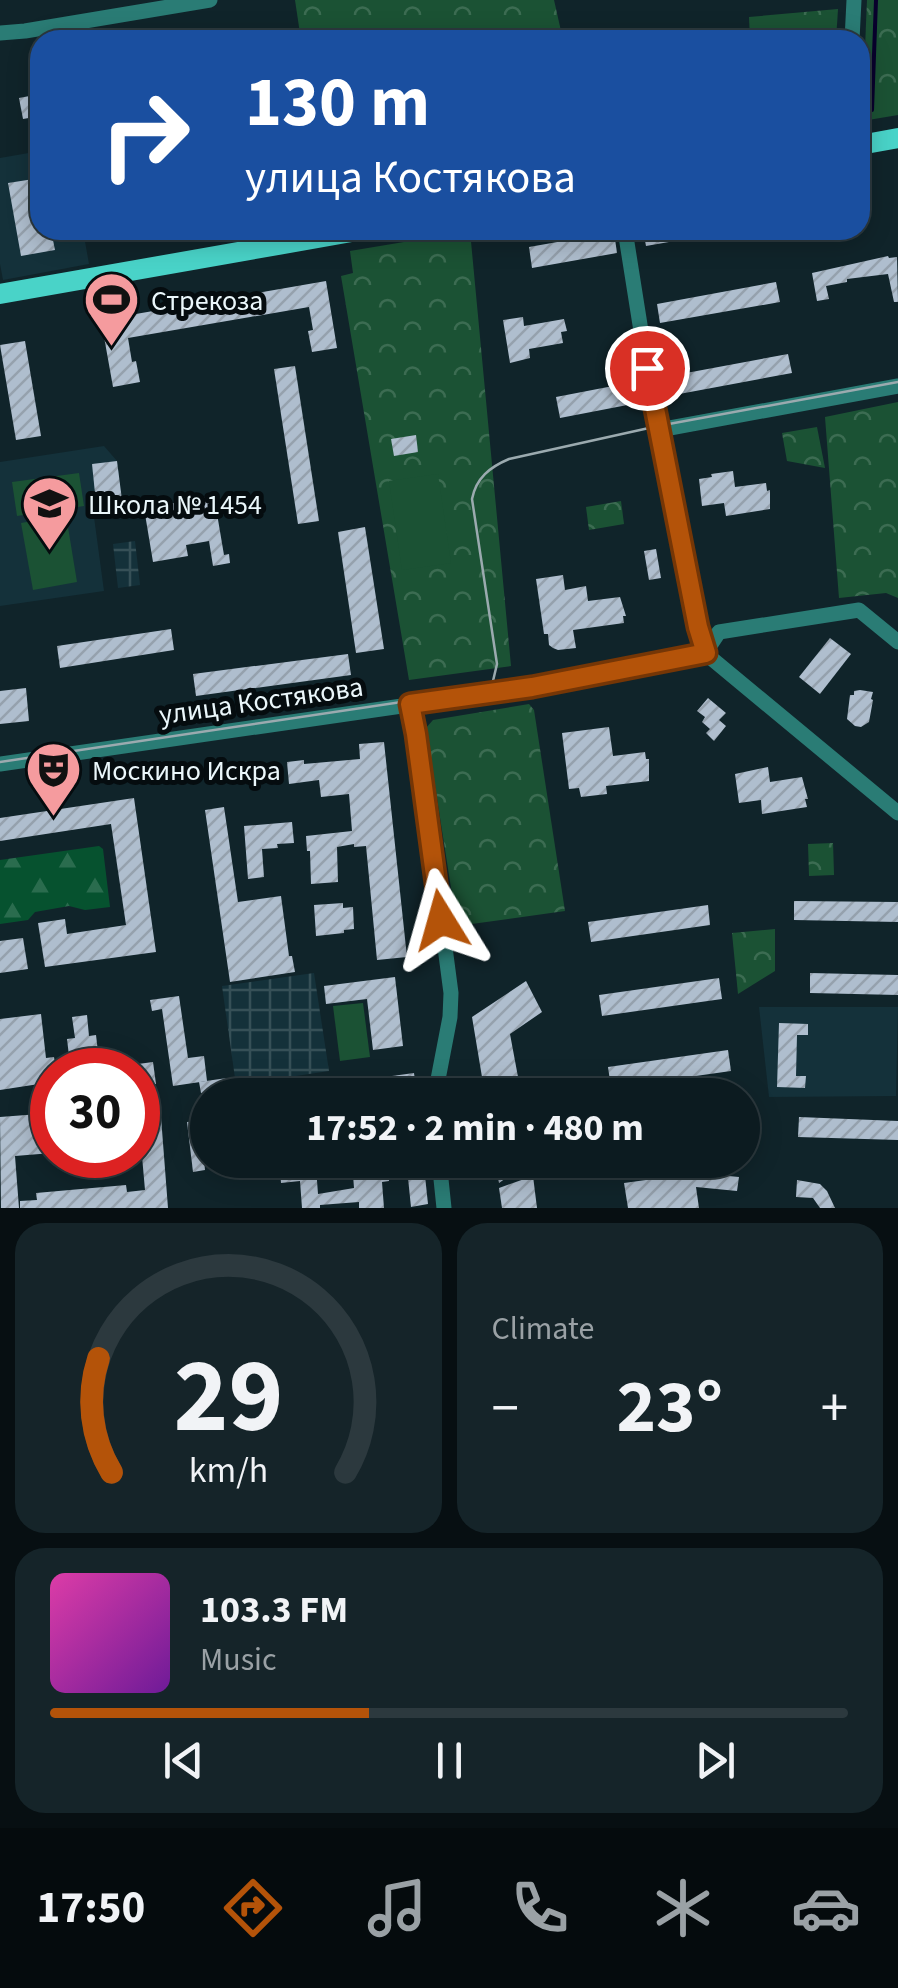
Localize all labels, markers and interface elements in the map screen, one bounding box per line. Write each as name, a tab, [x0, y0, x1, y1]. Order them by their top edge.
text: 130 m	[245, 53, 430, 153]
icon: right	[80, 70, 210, 200]
text: улица Костякова	[245, 146, 576, 210]
sports icon: Стрекоза	[82, 270, 142, 349]
place label: Стрекоза	[151, 281, 263, 321]
pin	[605, 326, 690, 411]
icon: arrive	[620, 341, 675, 396]
school or university icon: Школа № 1454	[19, 474, 79, 553]
place label: Школа № 1454	[88, 485, 262, 525]
street label: улица Костякова	[156, 667, 366, 735]
theatre icon: Москино Искра	[23, 740, 83, 819]
place label: Москино Искра	[92, 751, 281, 791]
position arrow	[389, 868, 493, 972]
speed limit sign: 30	[30, 1048, 160, 1178]
text: 17:52 · 2 min · 480 m	[306, 1101, 644, 1155]
text: Climate	[492, 1306, 594, 1352]
text: 29	[173, 1324, 283, 1472]
text: 23°	[616, 1354, 723, 1461]
text: −	[492, 1370, 519, 1448]
text: +	[821, 1370, 848, 1448]
text: km/h	[189, 1445, 268, 1496]
text: 103.3 FM	[200, 1583, 348, 1637]
text: Music	[200, 1637, 277, 1683]
icon: previous	[156, 1733, 211, 1788]
icon: pause	[422, 1733, 477, 1788]
icon: next	[688, 1733, 743, 1788]
icon: directions	[218, 1873, 288, 1943]
icon: music	[362, 1873, 432, 1943]
icon: phone	[505, 1873, 575, 1943]
icon: climate	[648, 1873, 718, 1943]
icon: car	[791, 1873, 861, 1943]
text: 17:50	[37, 1876, 145, 1940]

